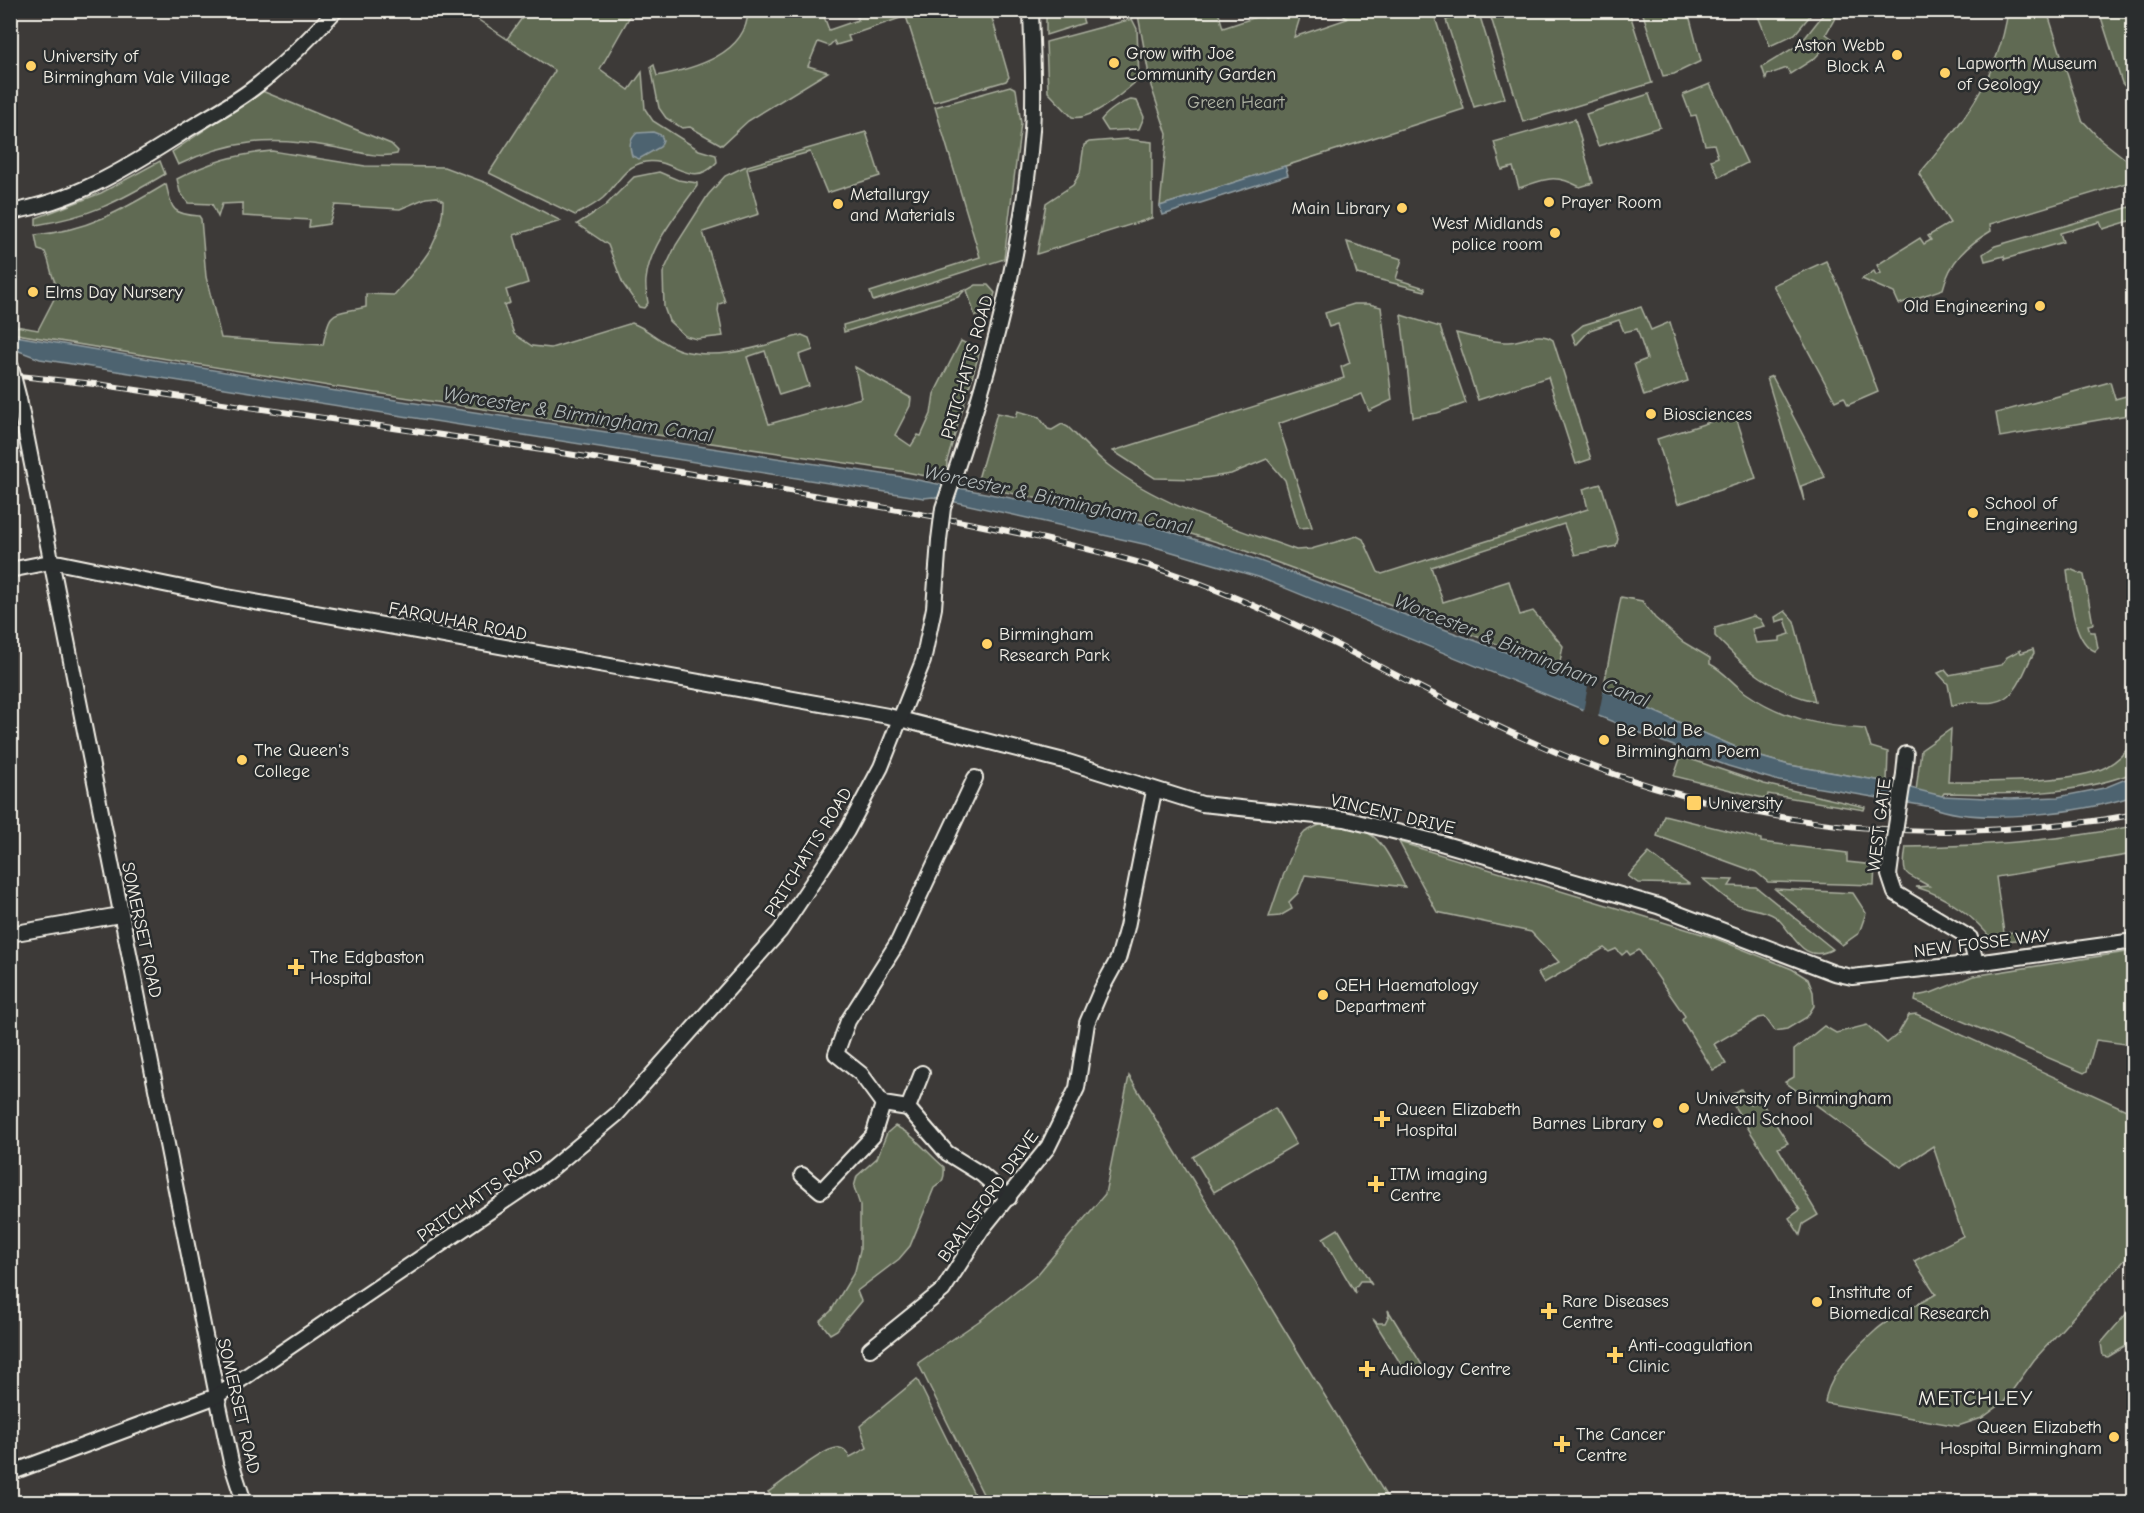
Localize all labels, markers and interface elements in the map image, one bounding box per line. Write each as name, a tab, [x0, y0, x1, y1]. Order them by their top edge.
place label: Aston Webb Block A	[1794, 35, 1885, 77]
place label: Grow with Joe Community Garden	[1126, 43, 1276, 85]
place label: University of Birmingham Vale Village	[43, 46, 230, 88]
marker: Aston Webb Block A	[1890, 48, 1904, 62]
place label: Lapworth Museum of Geology	[1957, 53, 2097, 95]
marker: Grow with Joe Community Garden	[1107, 56, 1121, 70]
marker: University of Birmingham Vale Village	[24, 59, 38, 73]
marker: Lapworth Museum of Geology	[1938, 66, 1952, 80]
park label: Green Heart	[1187, 92, 1286, 113]
place label: Metallurgy and Materials	[850, 184, 955, 226]
place label: Prayer Room	[1561, 192, 1662, 213]
marker: Prayer Room	[1542, 195, 1556, 209]
marker: Metallurgy and Materials	[831, 197, 845, 211]
place label: Main Library	[1292, 198, 1391, 219]
marker: Main Library	[1395, 201, 1409, 215]
place label: West Midlands police room	[1432, 213, 1543, 255]
marker: West Midlands police room	[1548, 226, 1562, 240]
place label: Elms Day Nursery	[45, 282, 184, 303]
marker: Elms Day Nursery	[26, 285, 40, 299]
street label: PRITCHATTS ROAD	[937, 293, 998, 441]
place label: Old Engineering	[1904, 296, 2028, 317]
marker: Old Engineering	[2033, 299, 2047, 313]
water label: Worcester & Birmingham Canal	[441, 382, 715, 447]
place label: Biosciences	[1663, 404, 1752, 425]
marker: Biosciences	[1644, 407, 1658, 421]
water label: Worcester & Birmingham Canal	[922, 460, 1194, 539]
place label: School of Engineering	[1985, 493, 2078, 535]
marker: School of Engineering	[1966, 506, 1980, 520]
water label: Worcester & Birmingham Canal	[1391, 589, 1653, 712]
street label: FARQUHAR ROAD	[387, 598, 529, 645]
place label: Birmingham Research Park	[999, 624, 1110, 666]
marker: Birmingham Research Park	[980, 637, 994, 651]
place label: Be Bold Be Birmingham Poem	[1616, 720, 1759, 762]
marker: Be Bold Be Birmingham Poem	[1597, 733, 1611, 747]
place label: The Queen's College	[254, 740, 349, 782]
marker: The Queen's College	[235, 753, 249, 767]
street label: WEST GATE	[1863, 777, 1896, 873]
street label: PRITCHATTS ROAD	[760, 784, 857, 921]
street label: VINCENT DRIVE	[1328, 790, 1457, 839]
place label: University	[1708, 793, 1784, 814]
marker: University	[1685, 794, 1703, 812]
street label: SOMERSET ROAD	[117, 860, 166, 1000]
street label: NEW FOSSE WAY	[1913, 925, 2052, 962]
place label: The Edgbaston Hospital	[310, 947, 425, 989]
marker: The Edgbaston Hospital	[287, 958, 305, 976]
place label: QEH Haematology Department	[1335, 975, 1479, 1017]
marker: QEH Haematology Department	[1316, 988, 1330, 1002]
place label: University of Birmingham Medical School	[1696, 1088, 1892, 1130]
place label: Queen Elizabeth Hospital	[1396, 1099, 1521, 1141]
marker: University of Birmingham Medical School	[1677, 1101, 1691, 1115]
marker: Queen Elizabeth Hospital	[1373, 1110, 1391, 1128]
place label: Barnes Library	[1532, 1113, 1647, 1134]
marker: Barnes Library	[1651, 1116, 1665, 1130]
street label: BRAILSFORD DRIVE	[934, 1126, 1043, 1266]
street label: PRITCHATTS ROAD	[413, 1144, 547, 1247]
place label: ITM imaging Centre	[1390, 1164, 1488, 1206]
marker: ITM imaging Centre	[1367, 1175, 1385, 1193]
place label: Institute of Biomedical Research	[1829, 1282, 1989, 1324]
place label: Rare Diseases Centre	[1562, 1291, 1669, 1333]
marker: Institute of Biomedical Research	[1810, 1295, 1824, 1309]
marker: Rare Diseases Centre	[1540, 1302, 1558, 1320]
place label: Anti-coagulation Clinic	[1628, 1335, 1753, 1377]
street label: SOMERSET ROAD	[213, 1336, 264, 1476]
marker: Anti-coagulation Clinic	[1606, 1346, 1624, 1364]
place label: Audiology Centre	[1380, 1359, 1511, 1380]
marker: Audiology Centre	[1358, 1360, 1376, 1378]
district label: METCHLEY	[1918, 1386, 2034, 1410]
place label: Queen Elizabeth Hospital Birmingham	[1940, 1417, 2102, 1459]
place label: The Cancer Centre	[1576, 1424, 1666, 1466]
marker: Queen Elizabeth Hospital Birmingham	[2107, 1430, 2121, 1444]
marker: The Cancer Centre	[1553, 1435, 1571, 1453]

